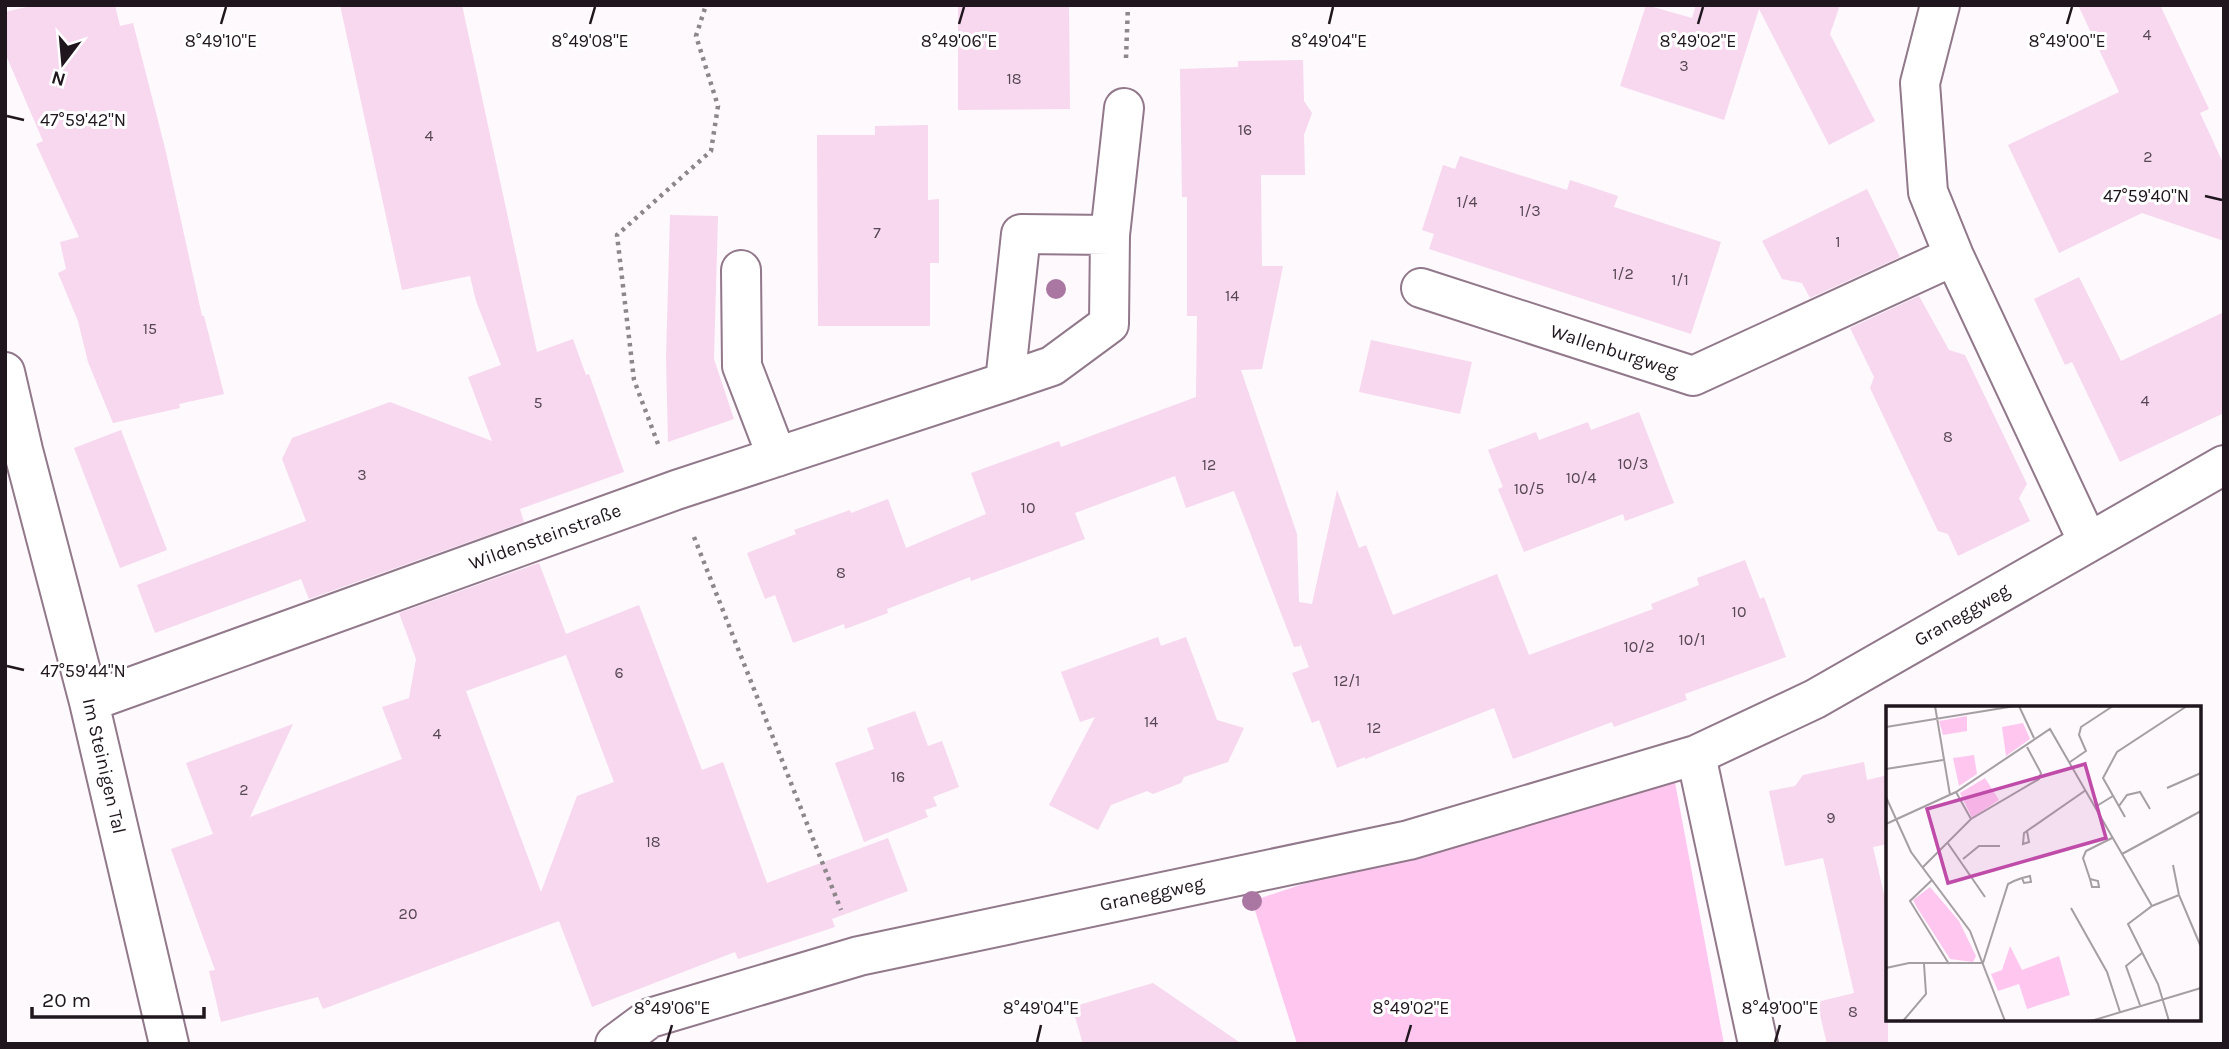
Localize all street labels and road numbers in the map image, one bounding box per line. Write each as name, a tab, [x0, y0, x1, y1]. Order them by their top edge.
street label: Wallenburgweg	[1547, 320, 1681, 382]
street label: Wildensteinstraße	[466, 499, 624, 575]
street label: Graneggweg	[1910, 579, 2014, 651]
street label: Im Steinigen Tal	[78, 696, 130, 836]
street label: Graneggweg	[1098, 872, 1207, 916]

